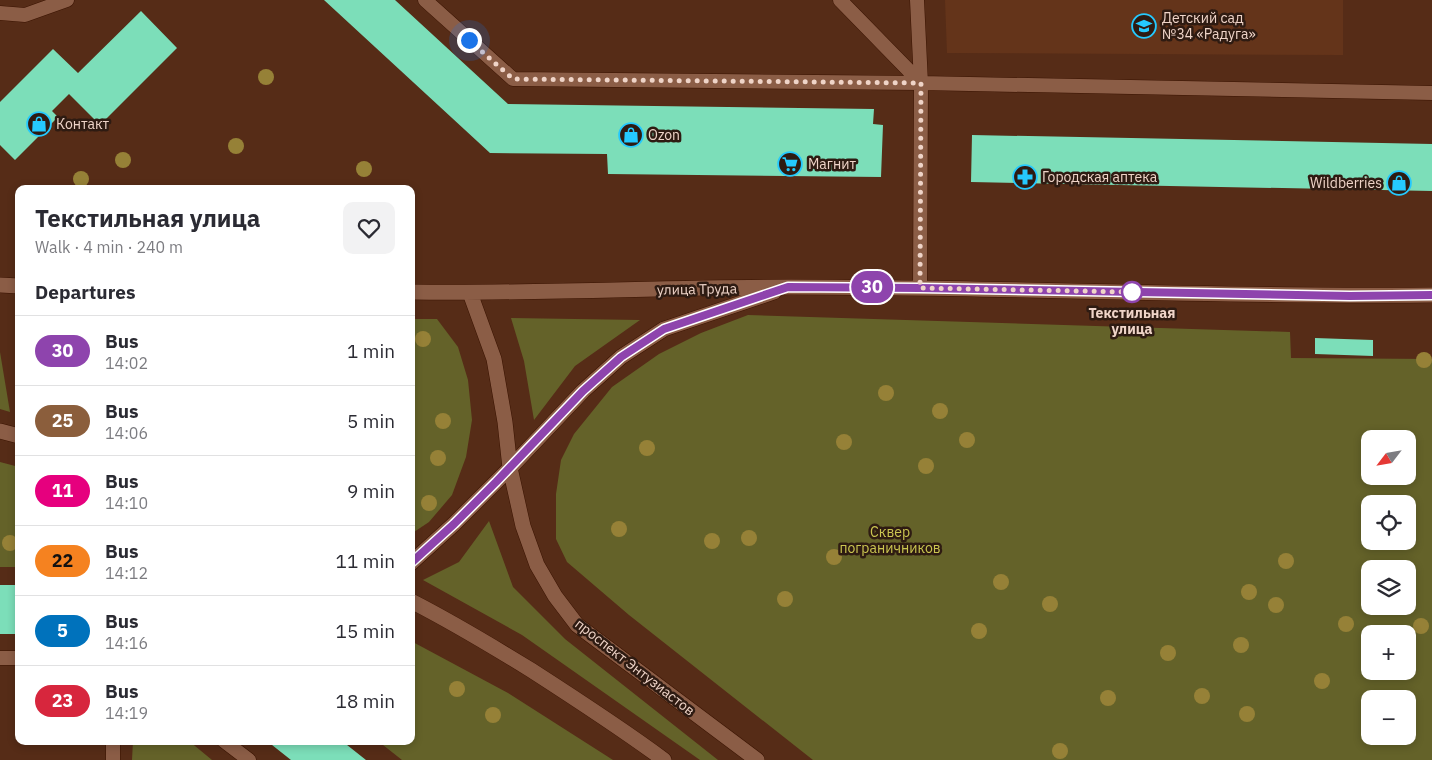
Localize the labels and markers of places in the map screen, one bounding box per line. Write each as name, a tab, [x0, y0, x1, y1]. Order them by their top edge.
place label: Детский сад №34 «Радуга»	[1162, 9, 1256, 43]
school or university icon: Детский сад №34 «Радуга»	[1131, 13, 1157, 39]
shop icon: Контакт	[26, 111, 52, 137]
place label: Контакт	[56, 115, 110, 133]
shop icon: Ozon	[618, 122, 644, 148]
place label: Ozon	[648, 126, 680, 144]
supermarket icon: Магнит	[777, 151, 803, 177]
place label: Магнит	[808, 155, 856, 173]
pharmacy icon: Городская аптека	[1012, 164, 1038, 190]
place label: Городская аптека	[1042, 168, 1158, 186]
shop icon: Wildberries	[1386, 170, 1412, 196]
place label: Wildberries	[1310, 174, 1382, 192]
marker: Текстильная улица	[1121, 281, 1143, 303]
place label: Текстильная улица	[1088, 304, 1176, 338]

